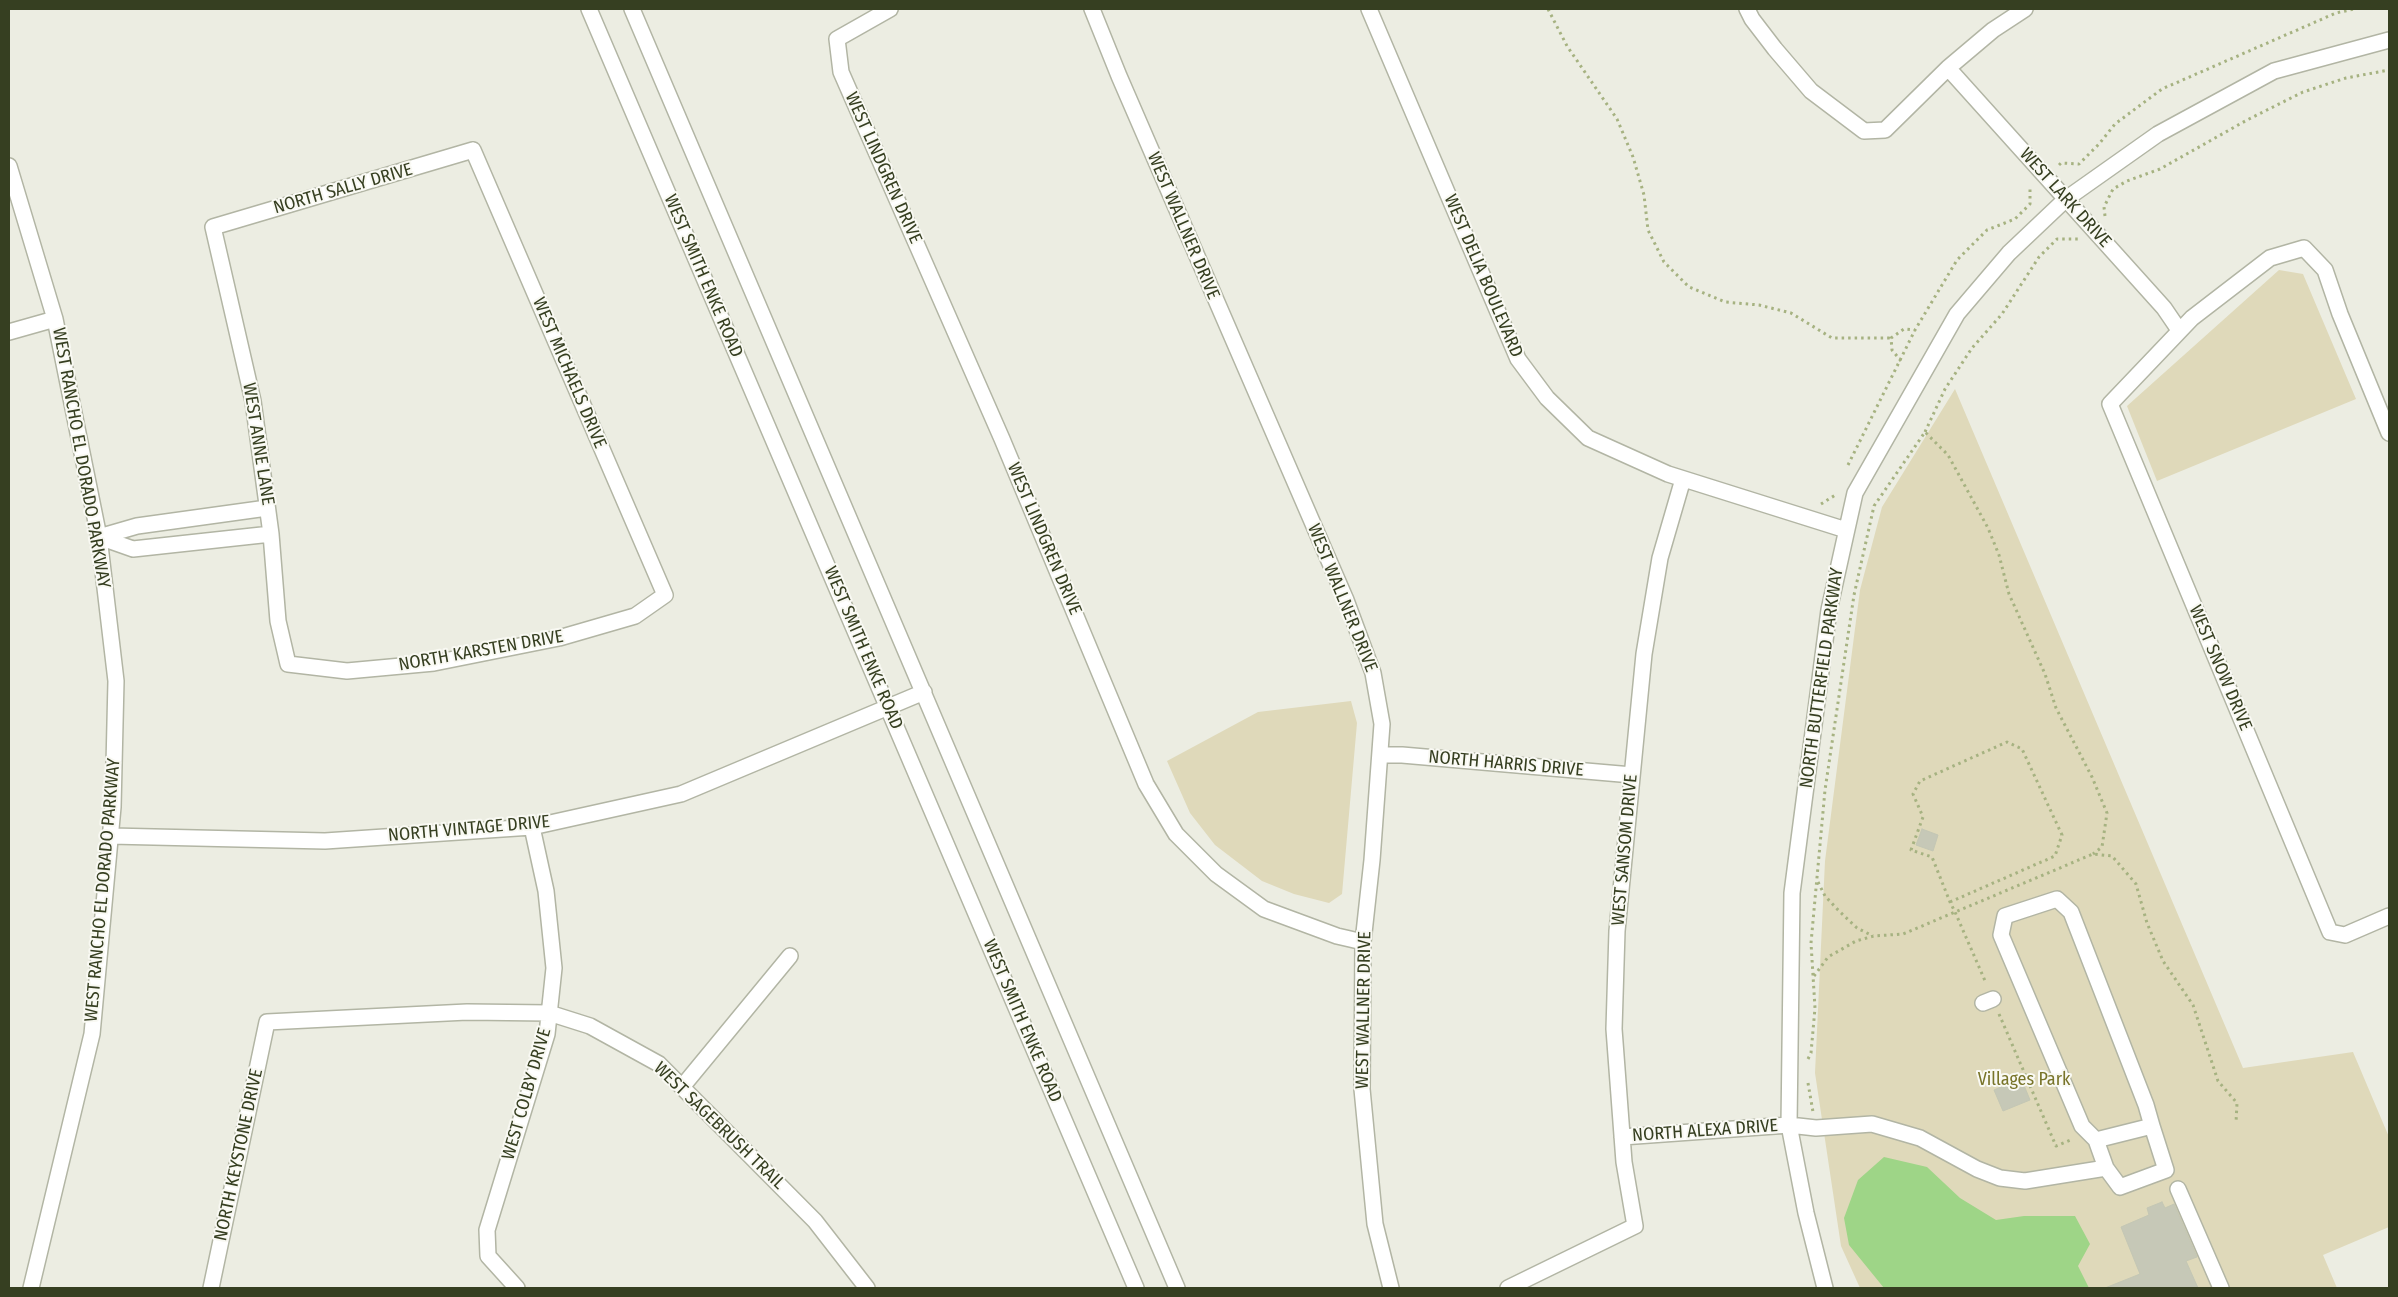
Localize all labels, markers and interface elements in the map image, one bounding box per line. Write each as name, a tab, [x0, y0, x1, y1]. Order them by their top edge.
street label: WEST LINDGREN DRIVE	[840, 89, 926, 247]
street label: WEST LARK DRIVE	[2015, 144, 2115, 252]
street label: WEST WALLNER DRIVE	[1142, 149, 1224, 303]
street label: NORTH SALLY DRIVE	[271, 159, 415, 219]
street label: WEST SMITH ENKE ROAD	[659, 191, 747, 361]
street label: WEST DELIA BOULEVARD	[1439, 191, 1527, 361]
street label: WEST MICHAELS DRIVE	[527, 294, 611, 452]
street label: WEST RANCHO EL DORADO PARKWAY	[47, 326, 115, 590]
street label: WEST ANNE LANE	[238, 381, 278, 507]
street label: WEST LINDGREN DRIVE	[1002, 460, 1086, 618]
street label: WEST WALLNER DRIVE	[1302, 521, 1382, 675]
street label: WEST SMITH ENKE ROAD	[819, 563, 907, 733]
street label: NORTH BUTTERFIELD PARKWAY	[1796, 566, 1848, 790]
street label: WEST SNOW DRIVE	[2184, 602, 2256, 734]
street label: NORTH KARSTEN DRIVE	[397, 626, 565, 676]
street label: NORTH HARRIS DRIVE	[1428, 746, 1584, 782]
street label: WEST RANCHO EL DORADO PARKWAY	[81, 757, 125, 1023]
street label: WEST SANSOM DRIVE	[1608, 773, 1642, 927]
street label: NORTH VINTAGE DRIVE	[387, 811, 551, 847]
street label: WEST WALLNER DRIVE	[1352, 931, 1376, 1089]
street label: WEST SMITH ENKE ROAD	[978, 936, 1066, 1106]
street label: WEST COLBY DRIVE	[498, 1026, 556, 1162]
street label: WEST SAGEBRUSH TRAIL	[649, 1058, 789, 1194]
street label: NORTH KEYSTONE DRIVE	[210, 1067, 268, 1243]
park label: Villages Park	[1978, 1069, 2070, 1091]
street label: NORTH ALEXA DRIVE	[1631, 1115, 1779, 1147]

